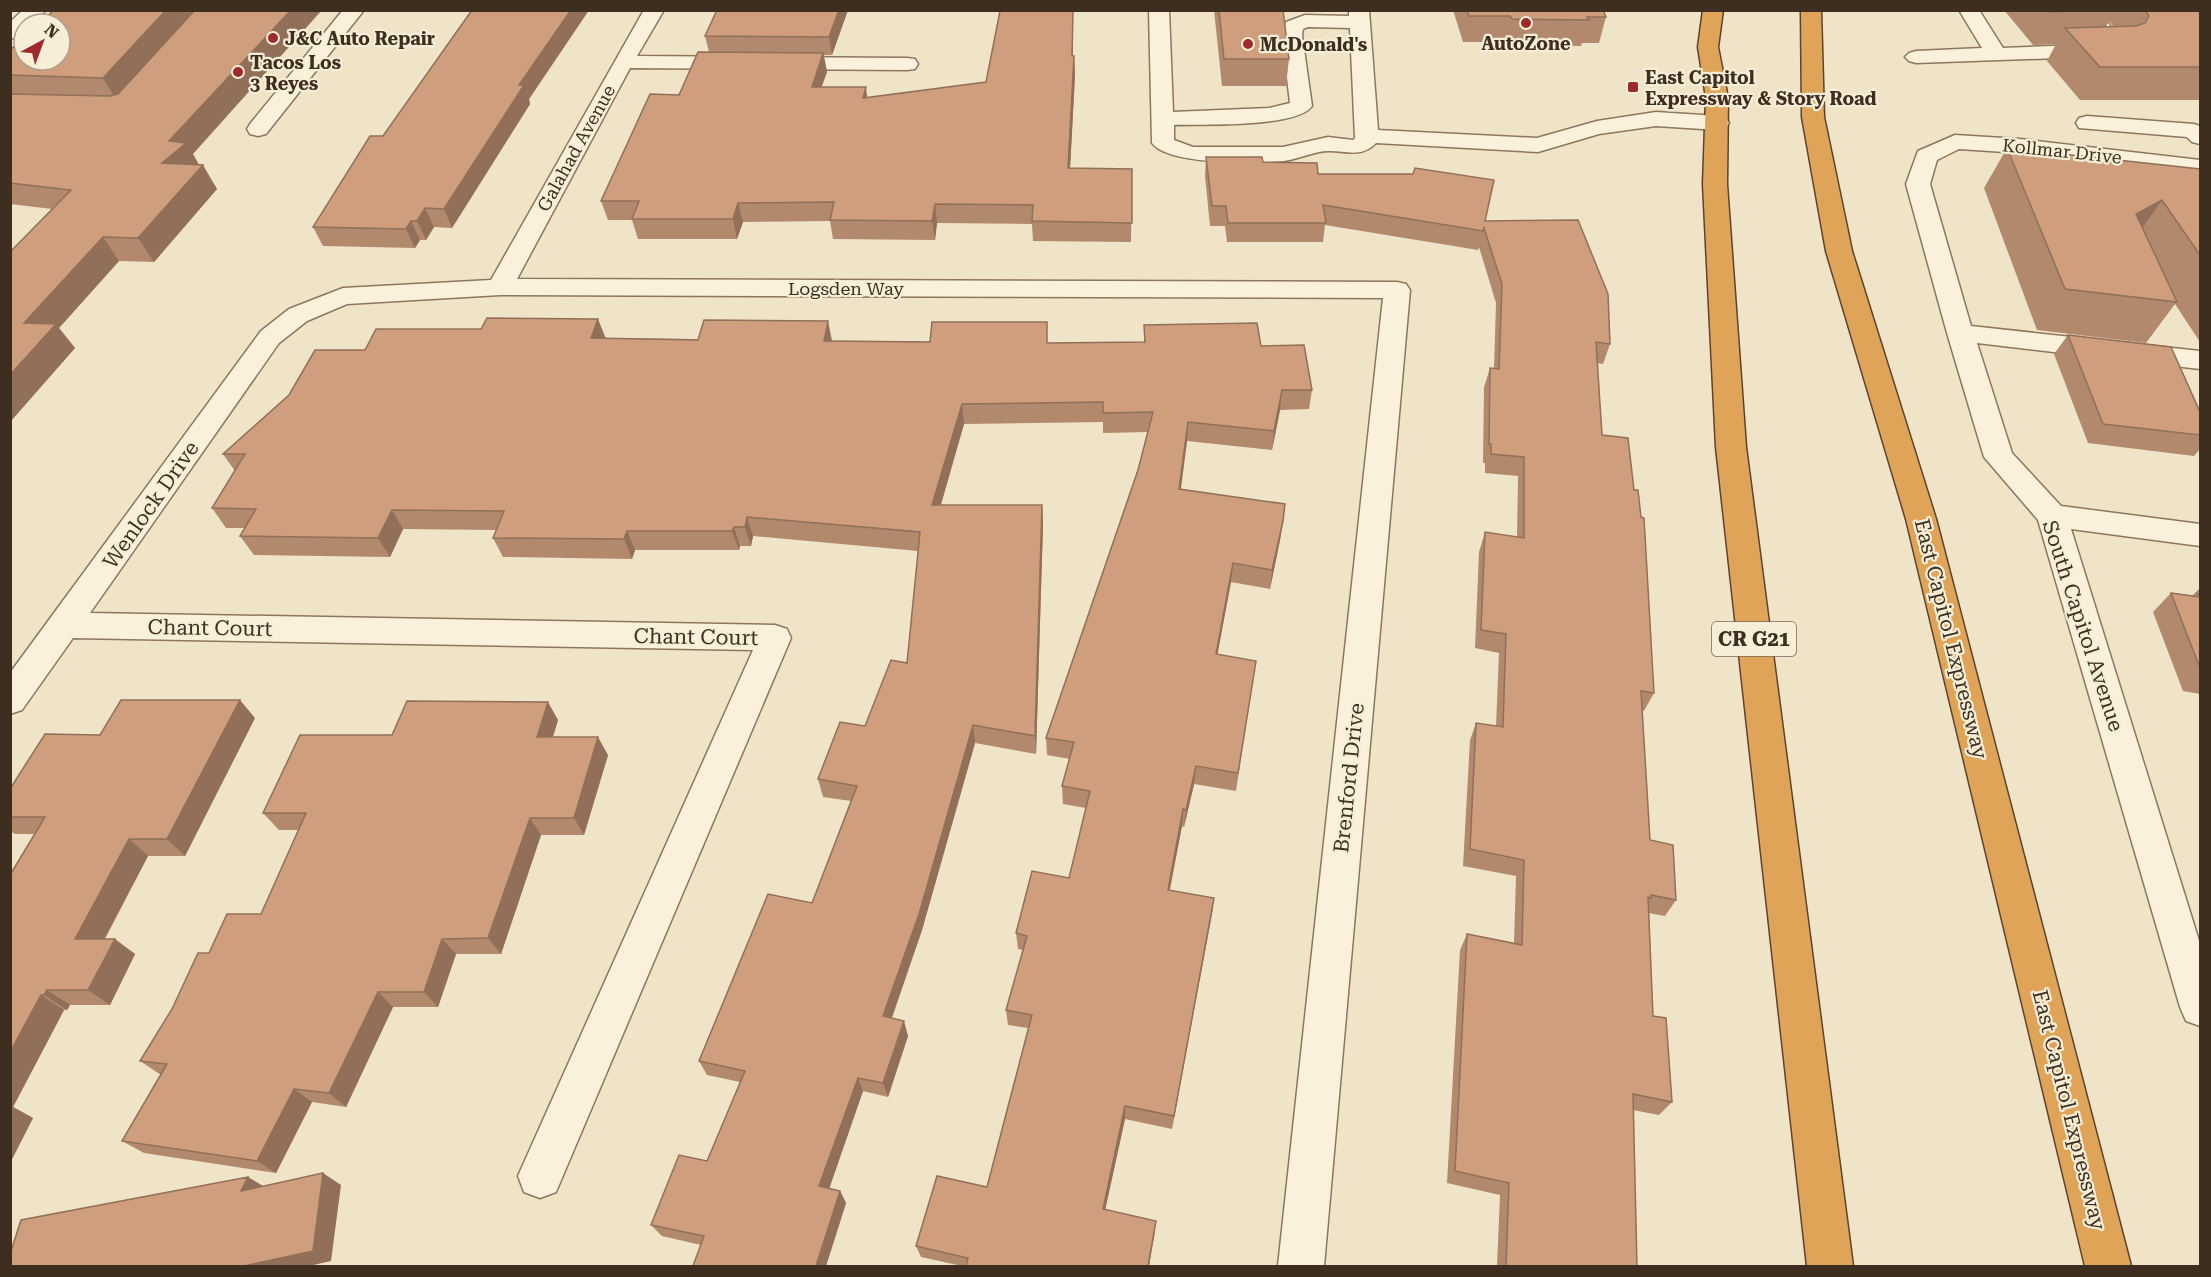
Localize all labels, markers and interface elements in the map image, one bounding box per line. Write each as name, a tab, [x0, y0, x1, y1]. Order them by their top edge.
north arrow	[12, 12, 72, 72]
marker: AutoZone	[1519, 16, 1533, 30]
text: N	[41, 20, 62, 42]
place label: J&C Auto Repair	[285, 28, 435, 49]
marker: J&C Auto Repair	[266, 31, 280, 45]
place label: AutoZone	[1481, 33, 1571, 54]
place label: McDonald's	[1260, 34, 1367, 55]
marker: McDonald's	[1241, 37, 1255, 51]
place label: Tacos Los 3 Reyes	[250, 52, 341, 94]
marker: Tacos Los 3 Reyes	[231, 65, 245, 79]
place label: East Capitol Expressway & Story Road	[1645, 67, 1877, 109]
marker: East Capitol Expressway & Story Road	[1626, 80, 1640, 94]
street label: Galahad Avenue	[533, 81, 619, 215]
street label: Kollmar Drive	[2001, 134, 2123, 168]
street label: Logsden Way	[788, 278, 904, 299]
street label: Wenlock Drive	[98, 437, 204, 573]
street label: East Capitol Expressway	[1910, 516, 1993, 762]
street label: South Capitol Avenue	[2038, 517, 2128, 735]
street label: Chant Court	[147, 615, 273, 641]
road number: CR G21	[1712, 622, 1796, 656]
street label: Chant Court	[633, 624, 759, 650]
street label: Brenford Drive	[1329, 702, 1369, 854]
street label: East Capitol Expressway	[2028, 987, 2111, 1233]

